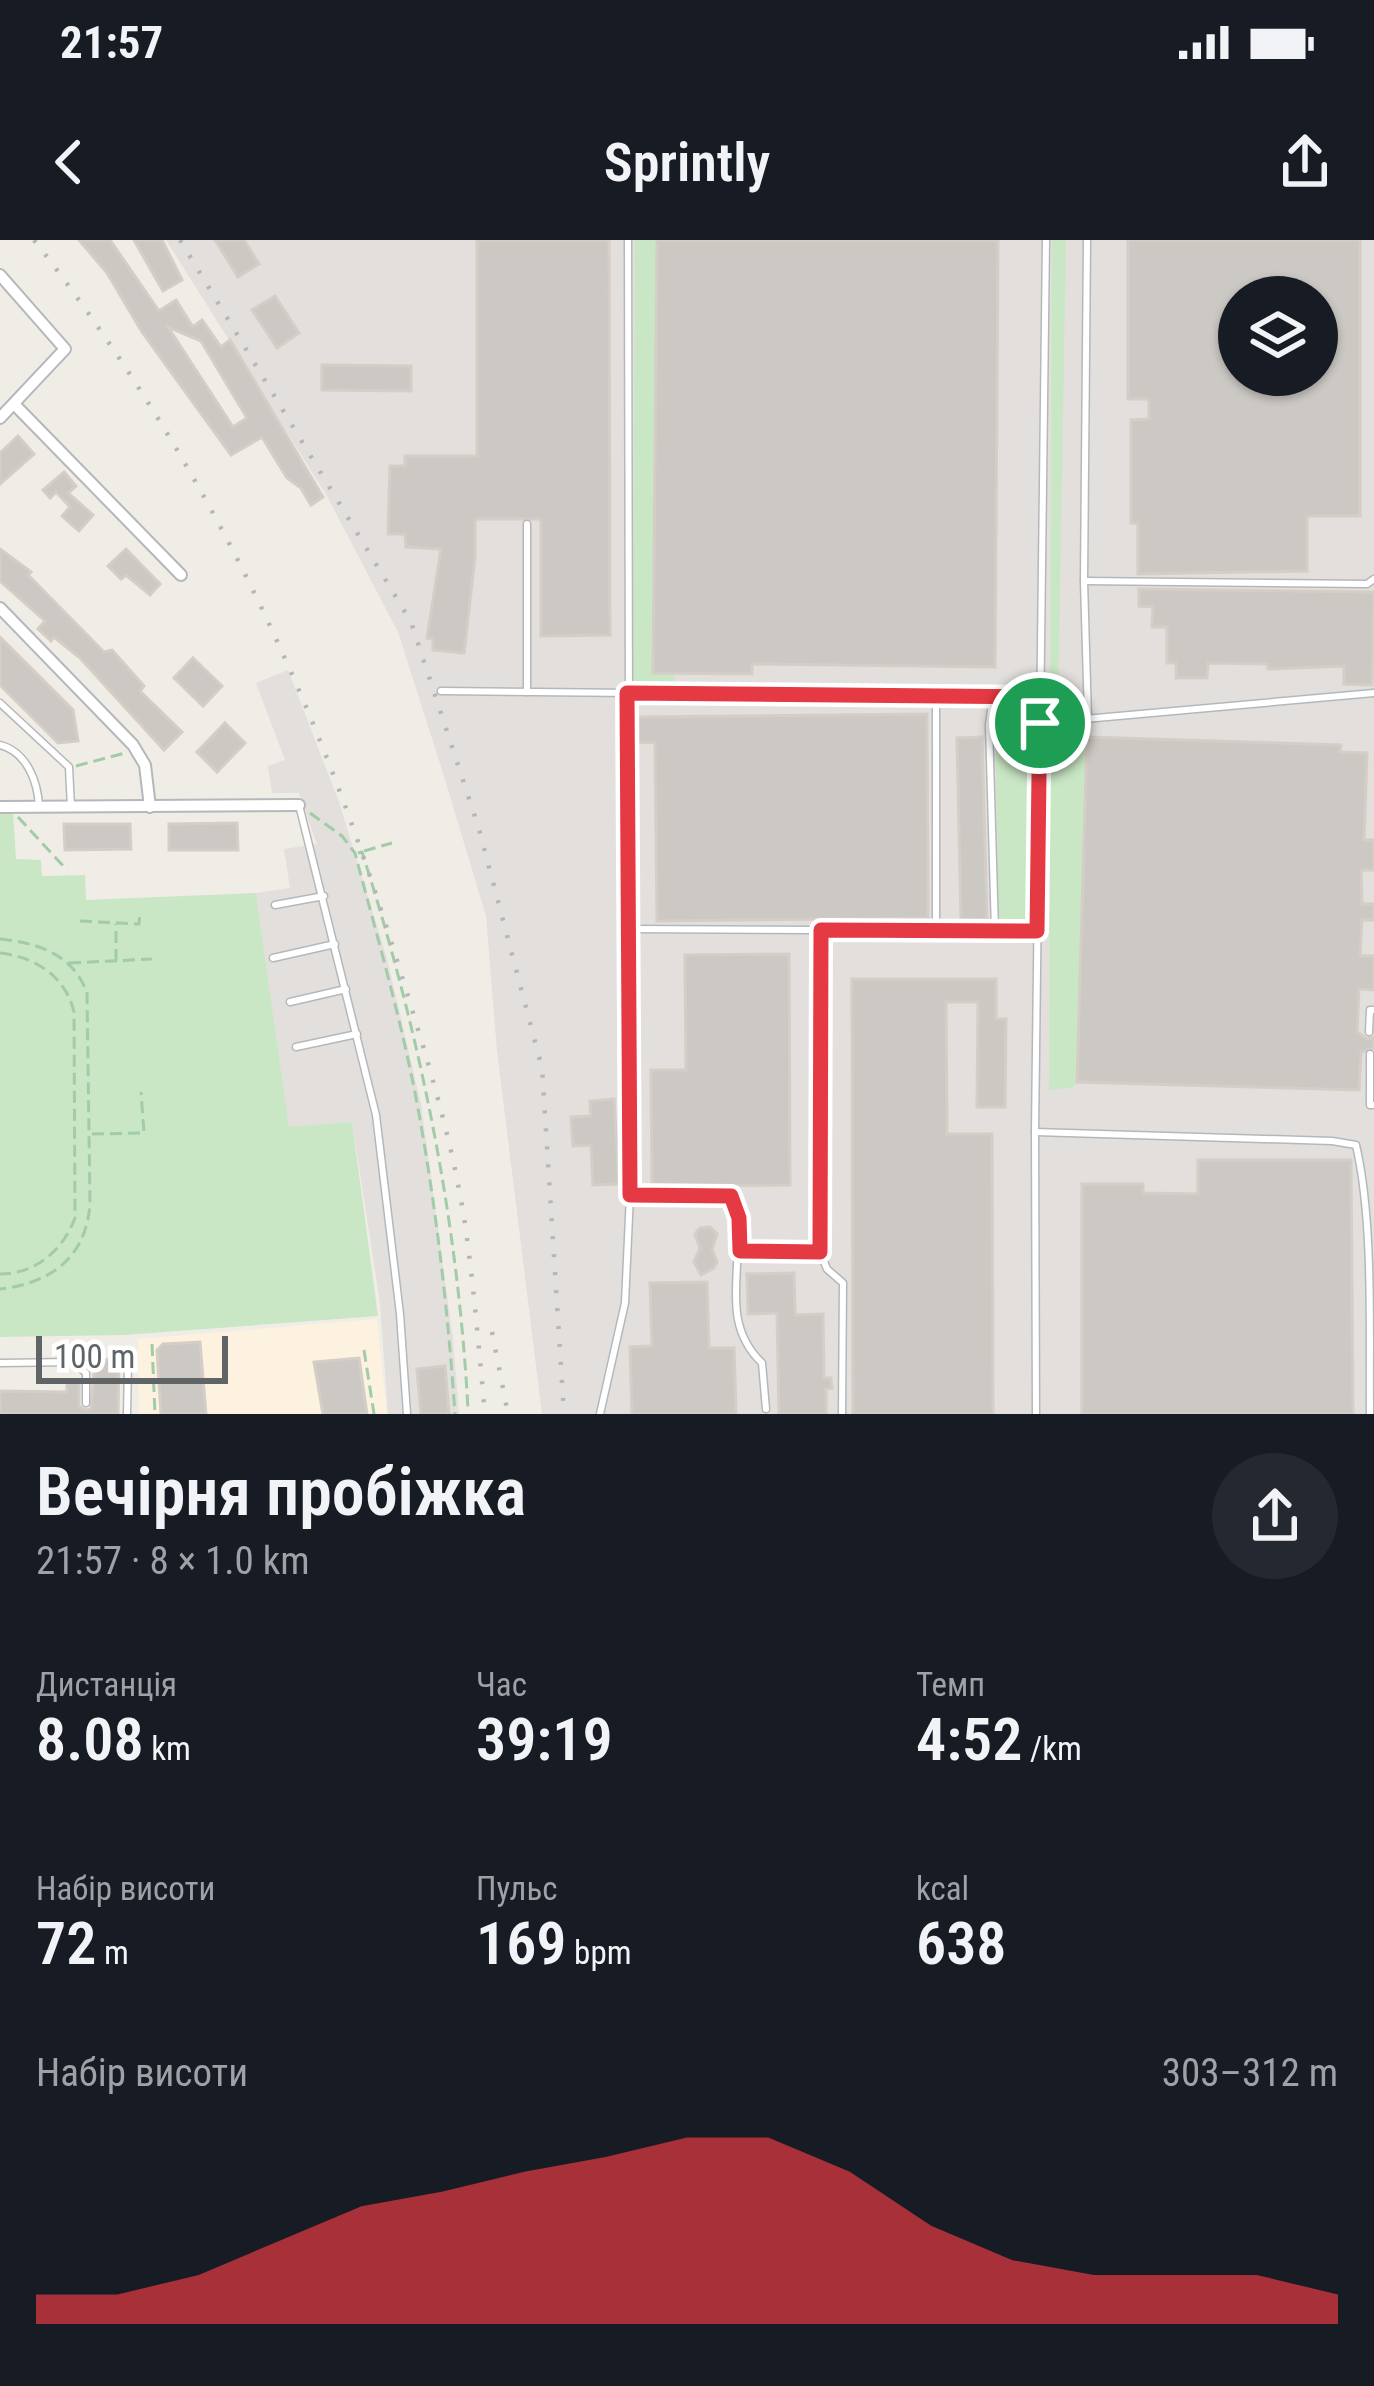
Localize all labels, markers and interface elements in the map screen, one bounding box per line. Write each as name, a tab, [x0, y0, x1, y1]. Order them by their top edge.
text: 21:57	[60, 16, 163, 69]
icon: back	[36, 129, 102, 195]
icon: share	[1272, 129, 1338, 195]
text: Sprintly	[604, 131, 770, 194]
map controls	[1218, 276, 1338, 396]
button: layers	[1218, 276, 1338, 396]
pin	[989, 672, 1091, 774]
icon: arrive	[1007, 690, 1073, 756]
scale bar	[36, 1330, 228, 1383]
text: 100 m	[54, 1337, 135, 1376]
button: share	[1212, 1453, 1338, 1579]
text: Вечірня пробіжка	[36, 1454, 526, 1531]
text: 21:57 · 8 × 1.0 km	[36, 1538, 310, 1584]
text: Дистанція	[36, 1665, 177, 1704]
text: Час	[476, 1665, 527, 1704]
text: Темп	[916, 1665, 985, 1704]
text: 8.08	[36, 1704, 144, 1775]
text: 39:19	[476, 1704, 613, 1775]
text: 4:52	[916, 1704, 1022, 1775]
text: km	[144, 1729, 191, 1768]
text: /km	[1022, 1729, 1082, 1768]
text: Набір висоти	[36, 1869, 215, 1908]
text: Пульс	[476, 1869, 557, 1908]
text: kcal	[916, 1869, 969, 1908]
text: 72	[36, 1908, 96, 1979]
text: 169	[476, 1908, 567, 1979]
text: 638	[916, 1908, 1007, 1979]
text: m	[96, 1933, 129, 1972]
text: bpm	[567, 1933, 632, 1972]
text: Набір висоти	[36, 2050, 248, 2096]
text: 303–312 m	[1162, 2050, 1338, 2096]

